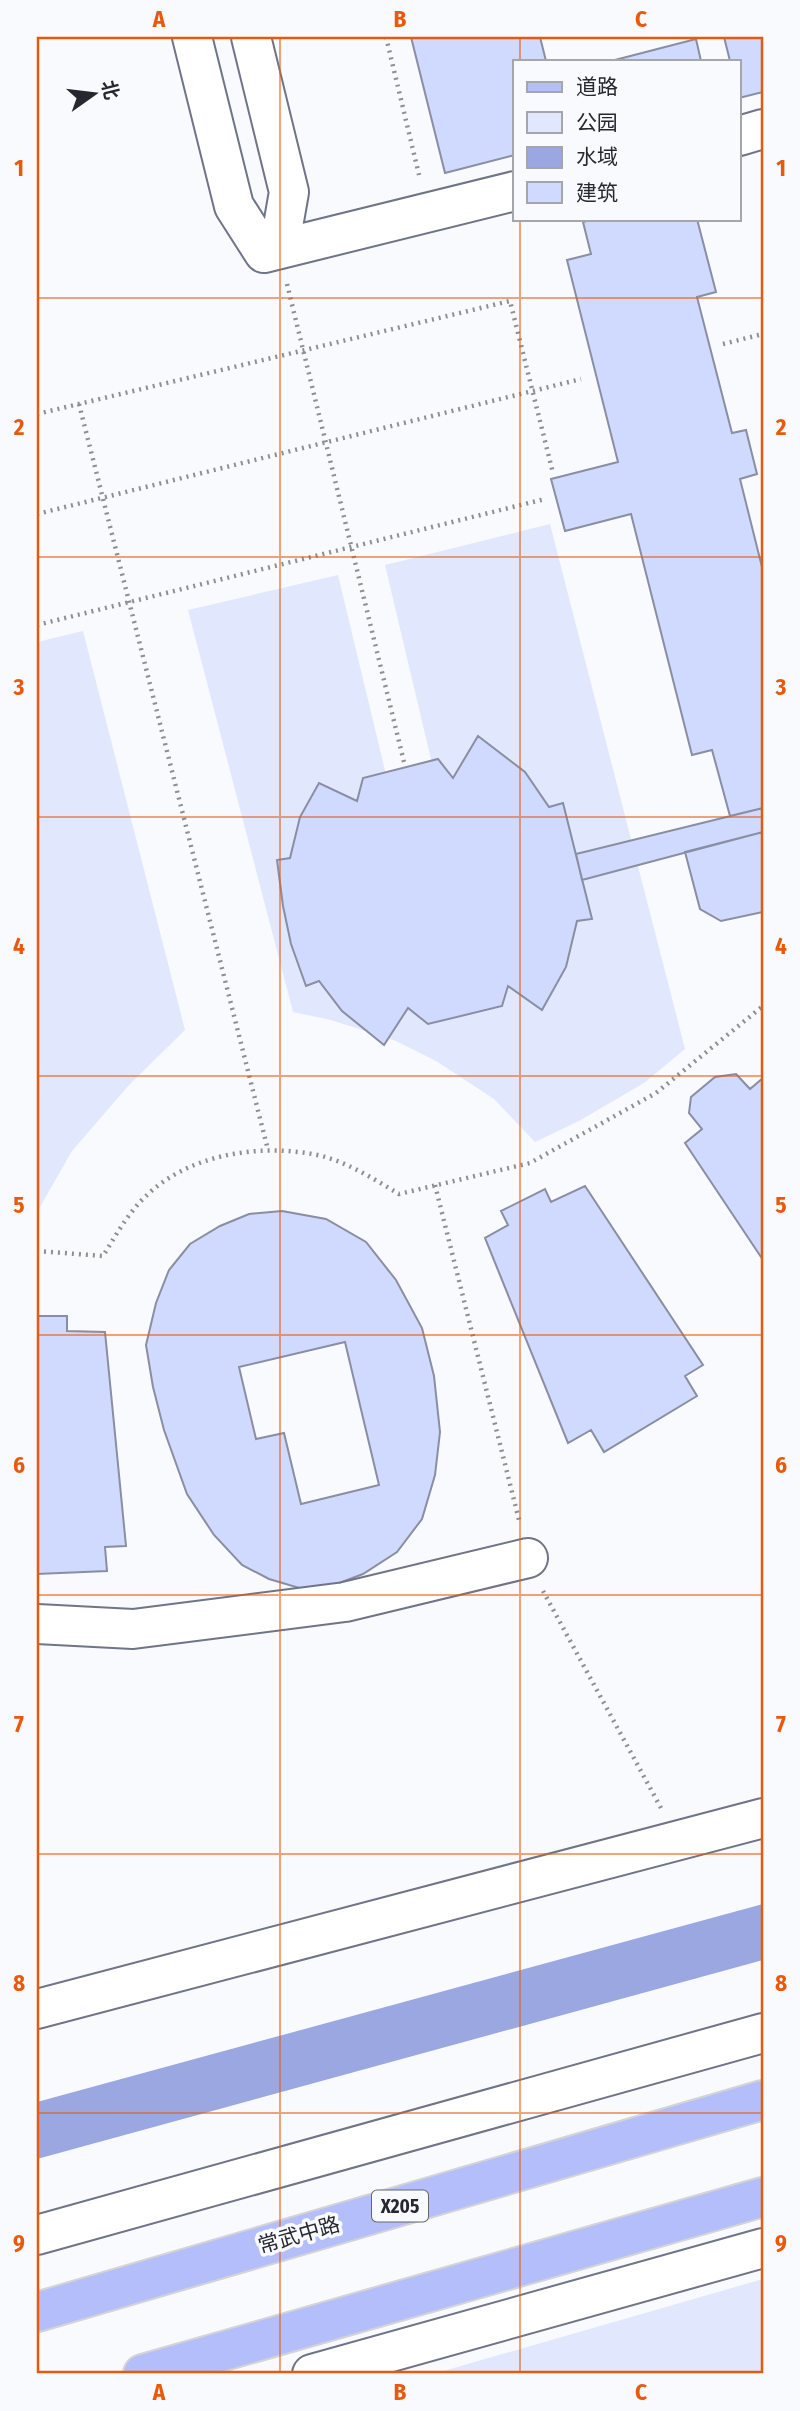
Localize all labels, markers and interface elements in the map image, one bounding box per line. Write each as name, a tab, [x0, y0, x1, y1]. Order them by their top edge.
text: A	[152, 5, 166, 33]
text: B	[394, 5, 407, 33]
text: C	[635, 5, 647, 33]
north arrow	[60, 60, 130, 130]
legend	[513, 60, 740, 220]
text: 道路	[576, 74, 618, 100]
text: 北	[97, 78, 123, 102]
text: 公园	[576, 110, 618, 136]
text: 水域	[576, 144, 618, 170]
text: 1	[14, 154, 24, 182]
text: 1	[776, 154, 786, 182]
text: 建筑	[576, 180, 618, 206]
text: 2	[13, 413, 25, 441]
text: 2	[775, 413, 787, 441]
text: 3	[13, 673, 25, 701]
text: 3	[775, 673, 787, 701]
text: 4	[13, 932, 25, 960]
text: 4	[775, 932, 787, 960]
text: 5	[13, 1191, 25, 1219]
text: 5	[775, 1191, 787, 1219]
text: 6	[13, 1451, 25, 1479]
text: 6	[775, 1451, 787, 1479]
text: 7	[14, 1710, 24, 1738]
text: 7	[776, 1710, 786, 1738]
text: 8	[13, 1969, 25, 1997]
text: 8	[775, 1969, 787, 1997]
road number: X205	[372, 2190, 428, 2222]
street label: 常武中路	[255, 2211, 343, 2259]
text: 9	[13, 2229, 25, 2257]
text: 9	[775, 2229, 787, 2257]
text: A	[152, 2378, 166, 2406]
text: B	[394, 2378, 407, 2406]
text: C	[635, 2378, 647, 2406]

